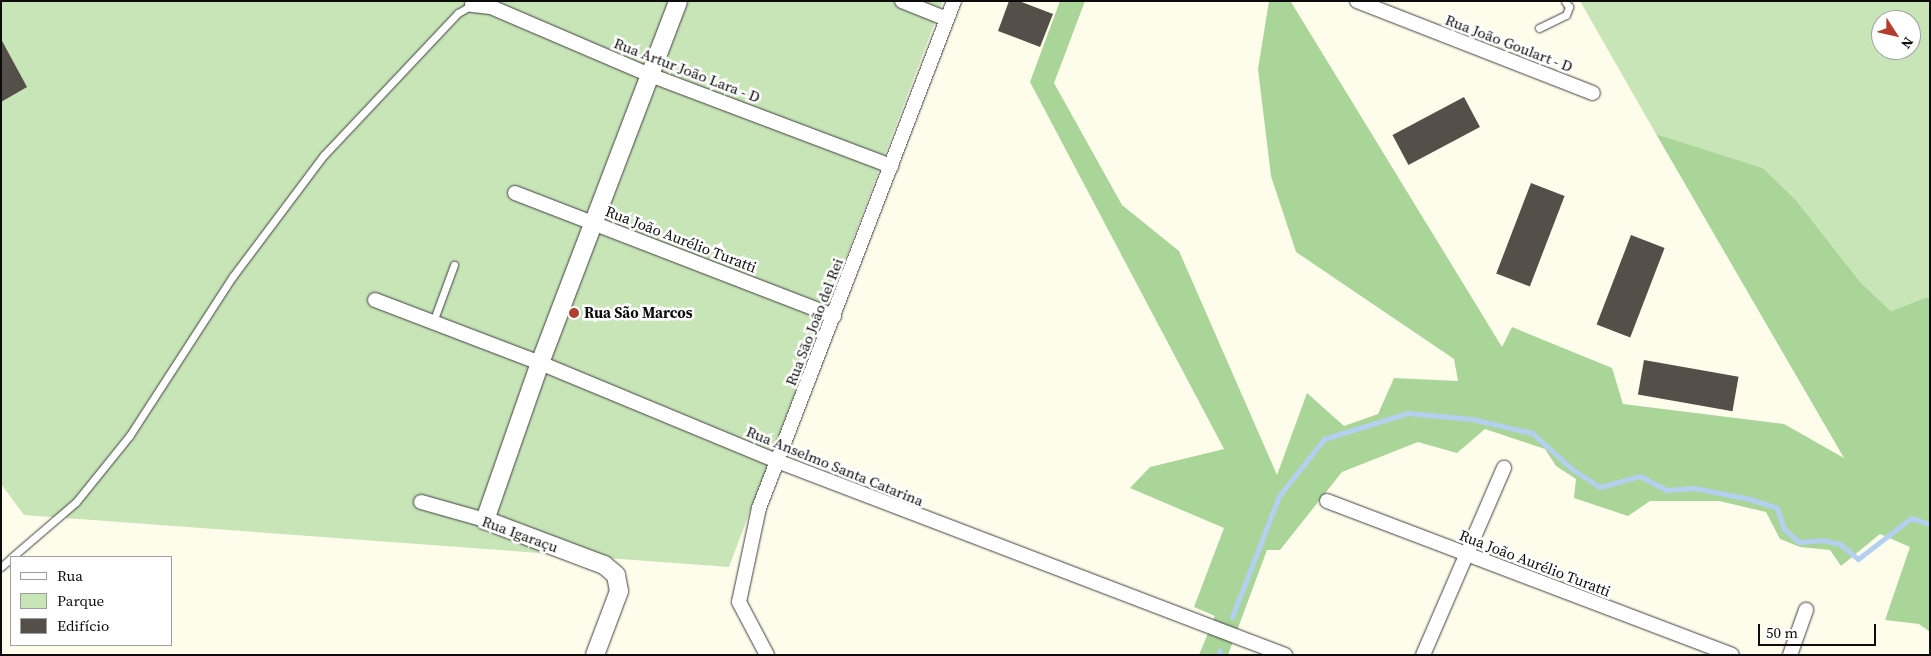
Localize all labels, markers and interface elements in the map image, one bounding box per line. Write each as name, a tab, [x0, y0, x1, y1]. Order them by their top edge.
street label: Rua João Goulart - D	[1443, 10, 1575, 76]
north arrow	[1871, 10, 1921, 60]
text: N	[1896, 33, 1919, 53]
street label: Rua Artur João Lara - D	[611, 34, 763, 106]
street label: Rua João Aurélio Turatti	[603, 202, 759, 276]
street label: Rua São João del Rei	[781, 256, 847, 388]
place label: Rua São Marcos	[584, 304, 693, 322]
marker: Rua São Marcos	[568, 307, 580, 319]
street label: Rua Anselmo Santa Catarina	[744, 422, 926, 510]
street label: Rua Igaraçu	[479, 512, 561, 556]
street label: Rua João Aurélio Turatti	[1457, 526, 1613, 600]
legend	[10, 556, 172, 646]
text: Rua	[57, 565, 83, 586]
text: Parque	[57, 590, 104, 611]
scale bar	[1761, 614, 1878, 646]
text: Edifício	[57, 615, 109, 636]
text: 50 m	[1766, 622, 1798, 643]

